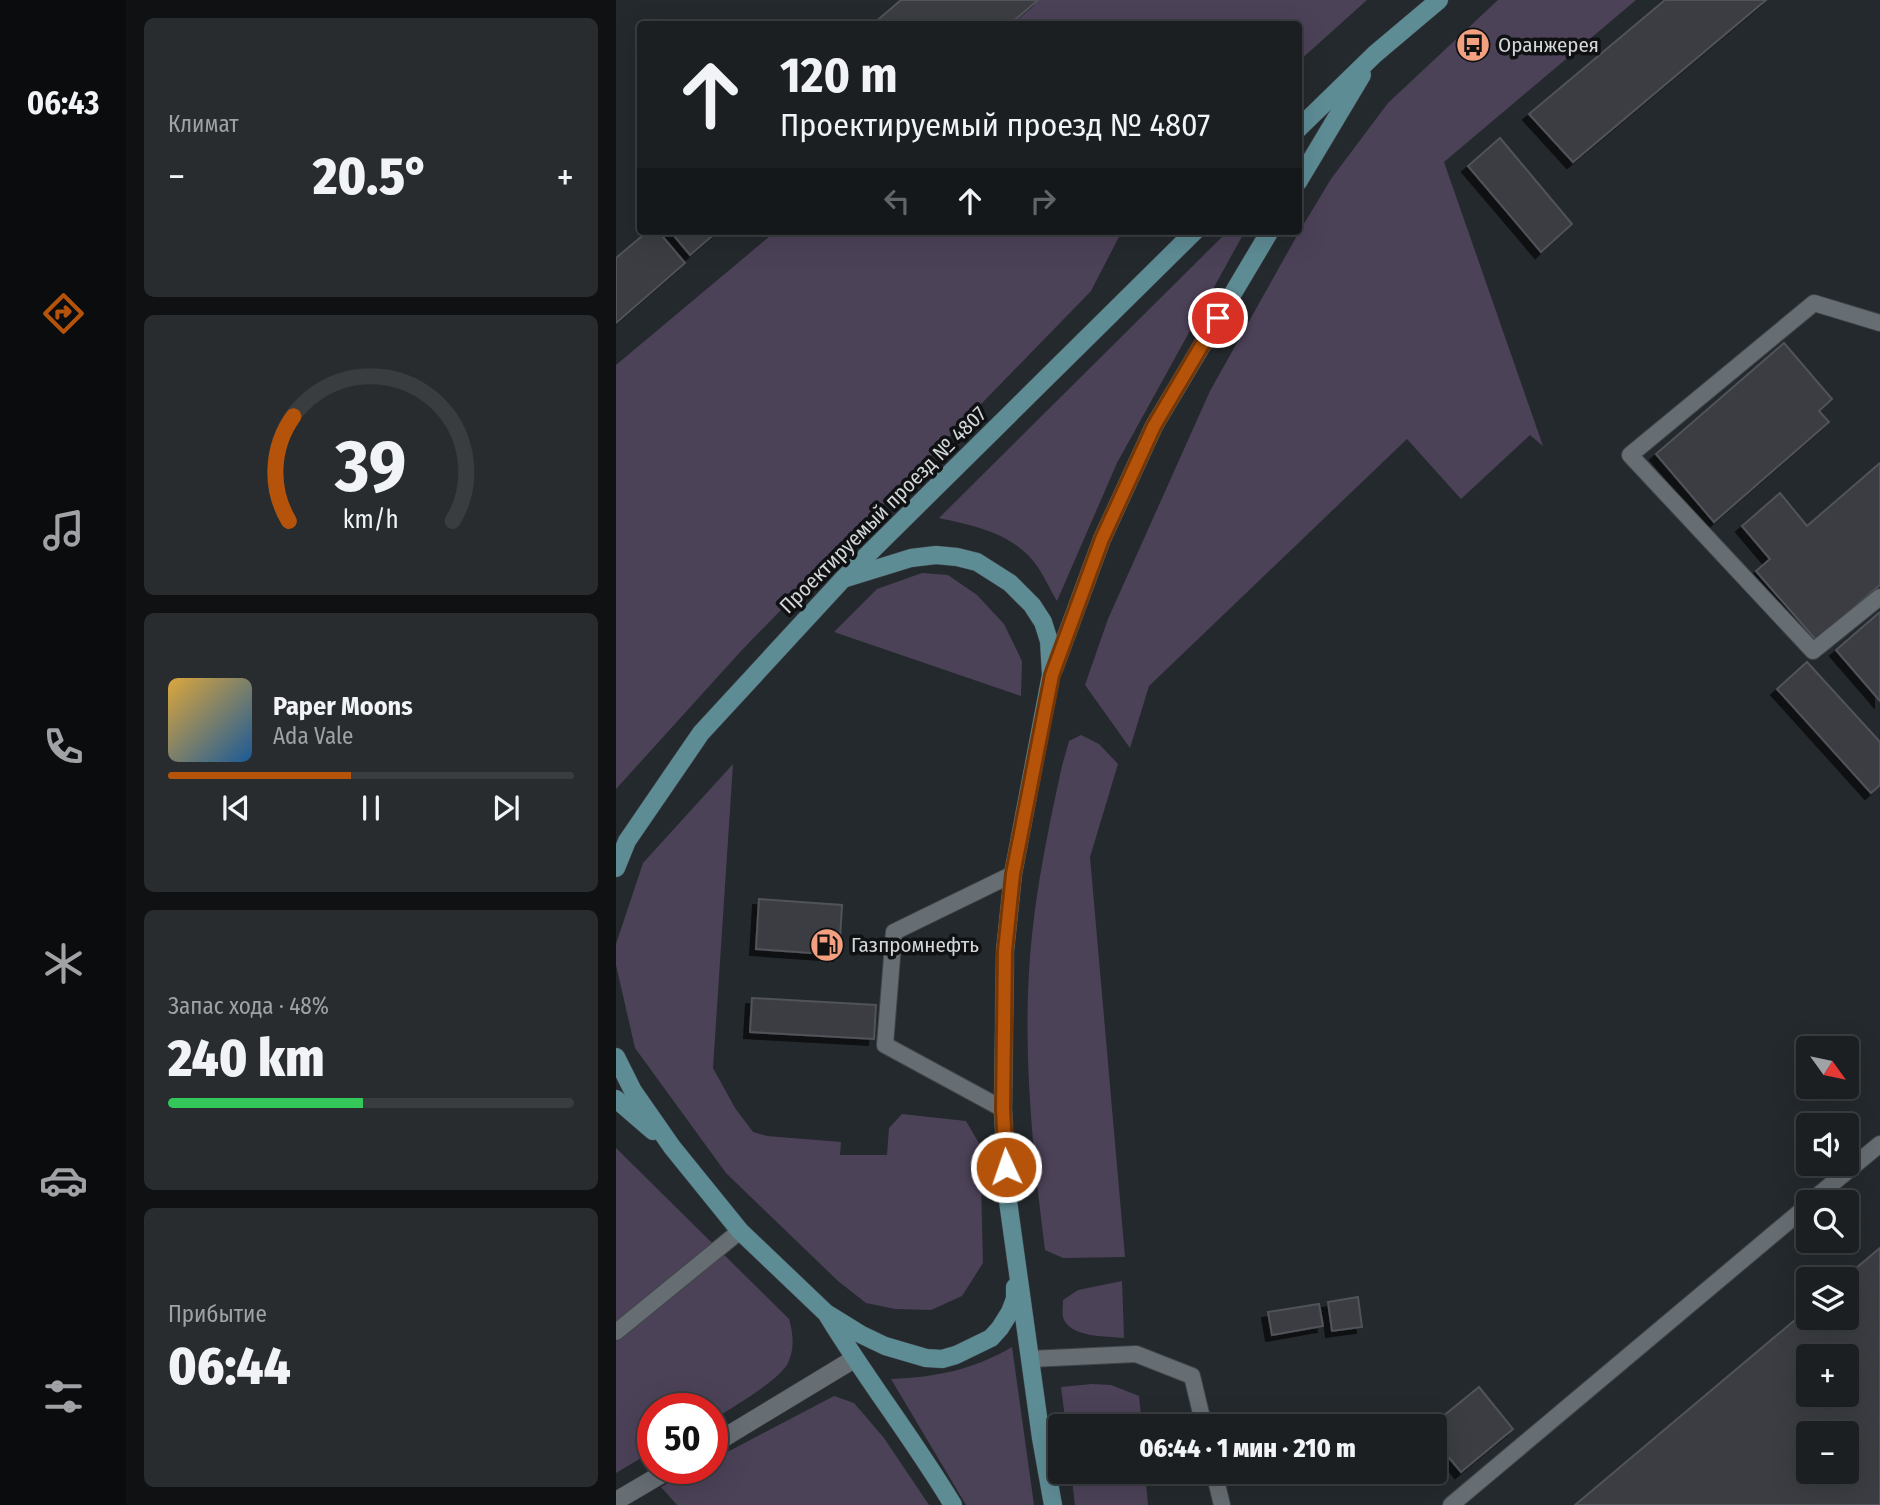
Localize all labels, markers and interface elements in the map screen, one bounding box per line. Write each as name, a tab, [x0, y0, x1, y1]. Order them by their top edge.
bus stop icon: Оранжерея	[1454, 26, 1492, 64]
place label: Оранжерея	[1498, 32, 1599, 58]
text: 120 m	[780, 46, 898, 105]
icon: ahead	[665, 49, 756, 140]
text: 06:43	[27, 84, 99, 122]
text: Проектируемый проезд № 4807	[780, 106, 1210, 144]
text: Климат	[168, 110, 239, 138]
text: 20.5°	[313, 145, 429, 208]
text: −	[168, 154, 185, 200]
text: +	[557, 154, 574, 200]
icon: left	[878, 182, 916, 220]
icon: ahead	[951, 182, 989, 220]
icon: right	[1024, 182, 1062, 220]
pin	[1188, 288, 1248, 348]
icon: directions	[39, 289, 88, 338]
icon: arrive	[1199, 299, 1237, 337]
street label: Проектируемый проезд № 4807	[774, 401, 992, 619]
text: 39	[334, 424, 407, 511]
text: km/h	[343, 505, 399, 535]
icon: music	[39, 506, 88, 555]
text: Paper Moons	[273, 691, 413, 722]
icon: phone	[39, 722, 88, 771]
text: Ada Vale	[273, 722, 353, 750]
icon: previous	[217, 789, 255, 827]
icon: pause	[352, 789, 390, 827]
icon: next	[487, 789, 525, 827]
fuel station icon: Газпромнефть	[808, 926, 846, 964]
place label: Газпромнефть	[851, 932, 979, 958]
icon: climate	[39, 939, 88, 988]
text: Запас хода · 48%	[168, 992, 329, 1020]
text: 240 km	[168, 1027, 325, 1090]
north arrow	[1796, 1036, 1858, 1099]
map controls	[1796, 1036, 1859, 1484]
button: sound	[1796, 1113, 1859, 1176]
position arrow	[969, 1130, 1043, 1204]
icon: car	[39, 1156, 88, 1205]
button: search	[1796, 1190, 1859, 1253]
button: layers	[1796, 1267, 1859, 1330]
text: Прибытие	[168, 1300, 267, 1328]
text: 06:44	[168, 1335, 291, 1398]
button: +	[1796, 1344, 1859, 1407]
icon: filters	[39, 1372, 88, 1421]
speed limit sign: 50	[637, 1393, 728, 1484]
button: −	[1796, 1421, 1859, 1484]
text: 06:44 · 1 мин · 210 m	[1139, 1433, 1356, 1464]

